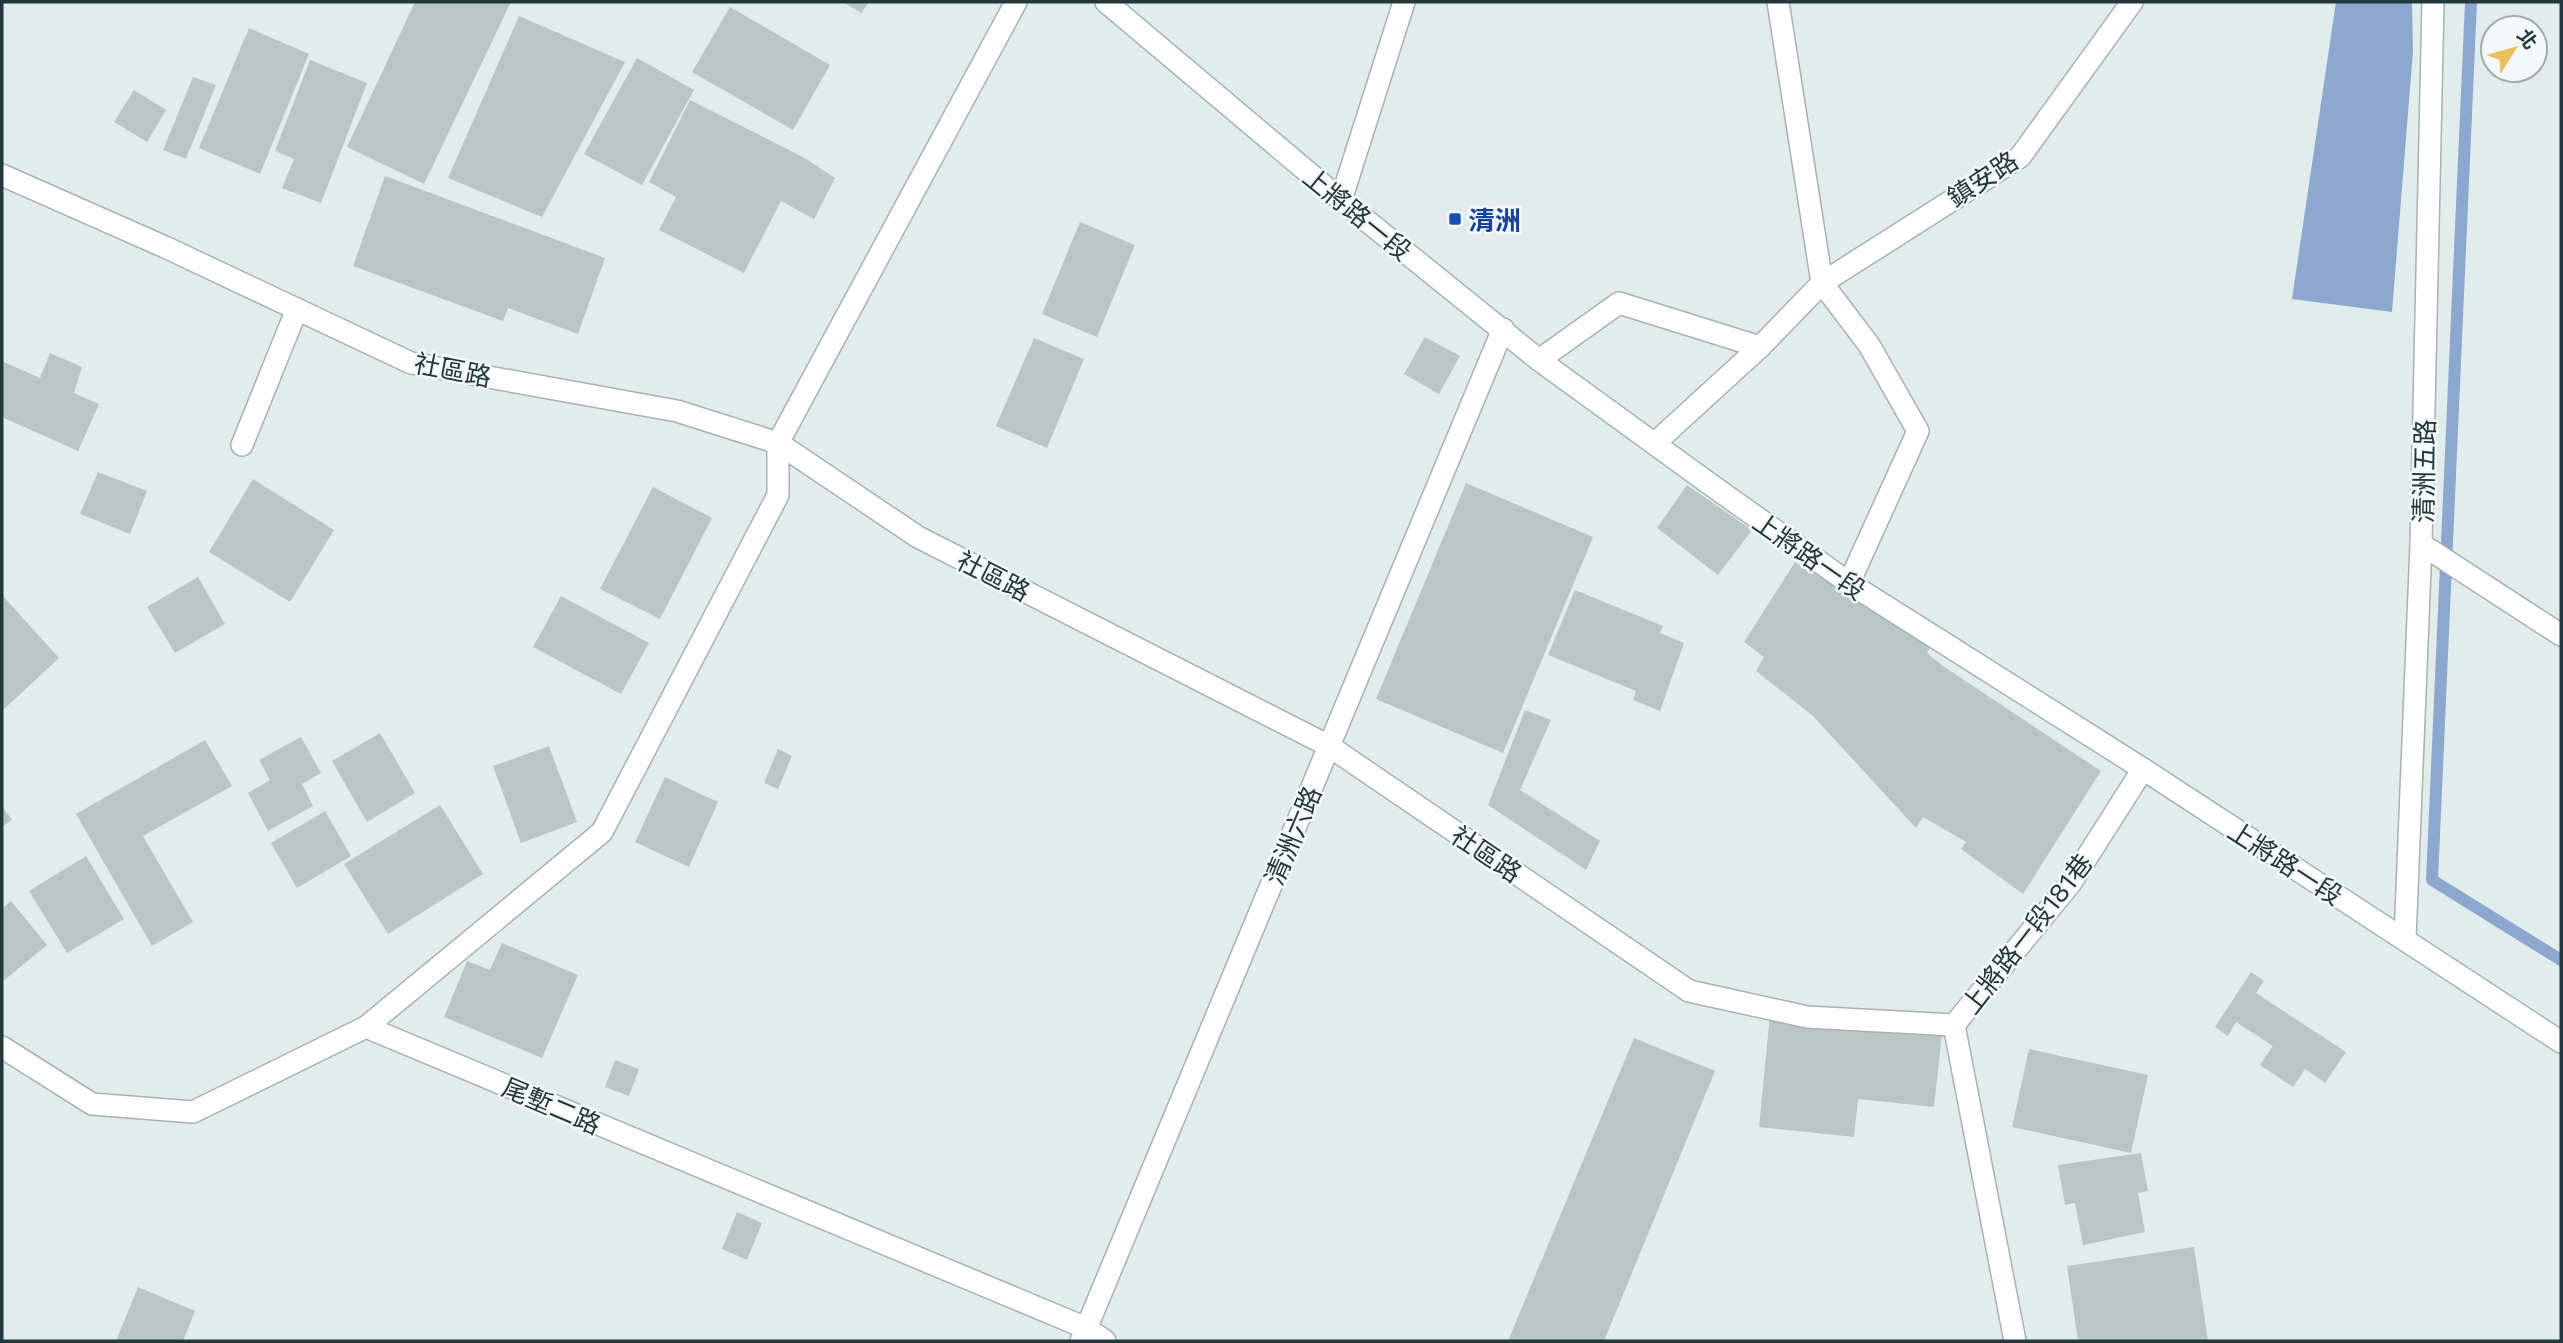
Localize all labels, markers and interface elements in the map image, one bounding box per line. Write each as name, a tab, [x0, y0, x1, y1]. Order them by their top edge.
north arrow	[2479, 14, 2549, 84]
text: 北	[2513, 24, 2543, 53]
street label: 鎮安路	[1941, 144, 2023, 212]
street label: 上將路一段	[1298, 160, 1418, 266]
place label: 清洲	[1469, 204, 1521, 235]
marker: 清洲	[1447, 211, 1463, 227]
street label: 社區路	[412, 346, 494, 392]
street label: 清洲五路	[2407, 419, 2439, 523]
street label: 上將路一段	[1748, 505, 1872, 605]
street label: 社區路	[952, 543, 1036, 607]
street label: 清洲六路	[1257, 781, 1327, 889]
street label: 上將路一段	[2223, 814, 2349, 910]
street label: 社區路	[1446, 818, 1528, 888]
street label: 上將路一段181巷	[1954, 847, 2098, 1019]
street label: 尾塹二路	[498, 1070, 606, 1140]

